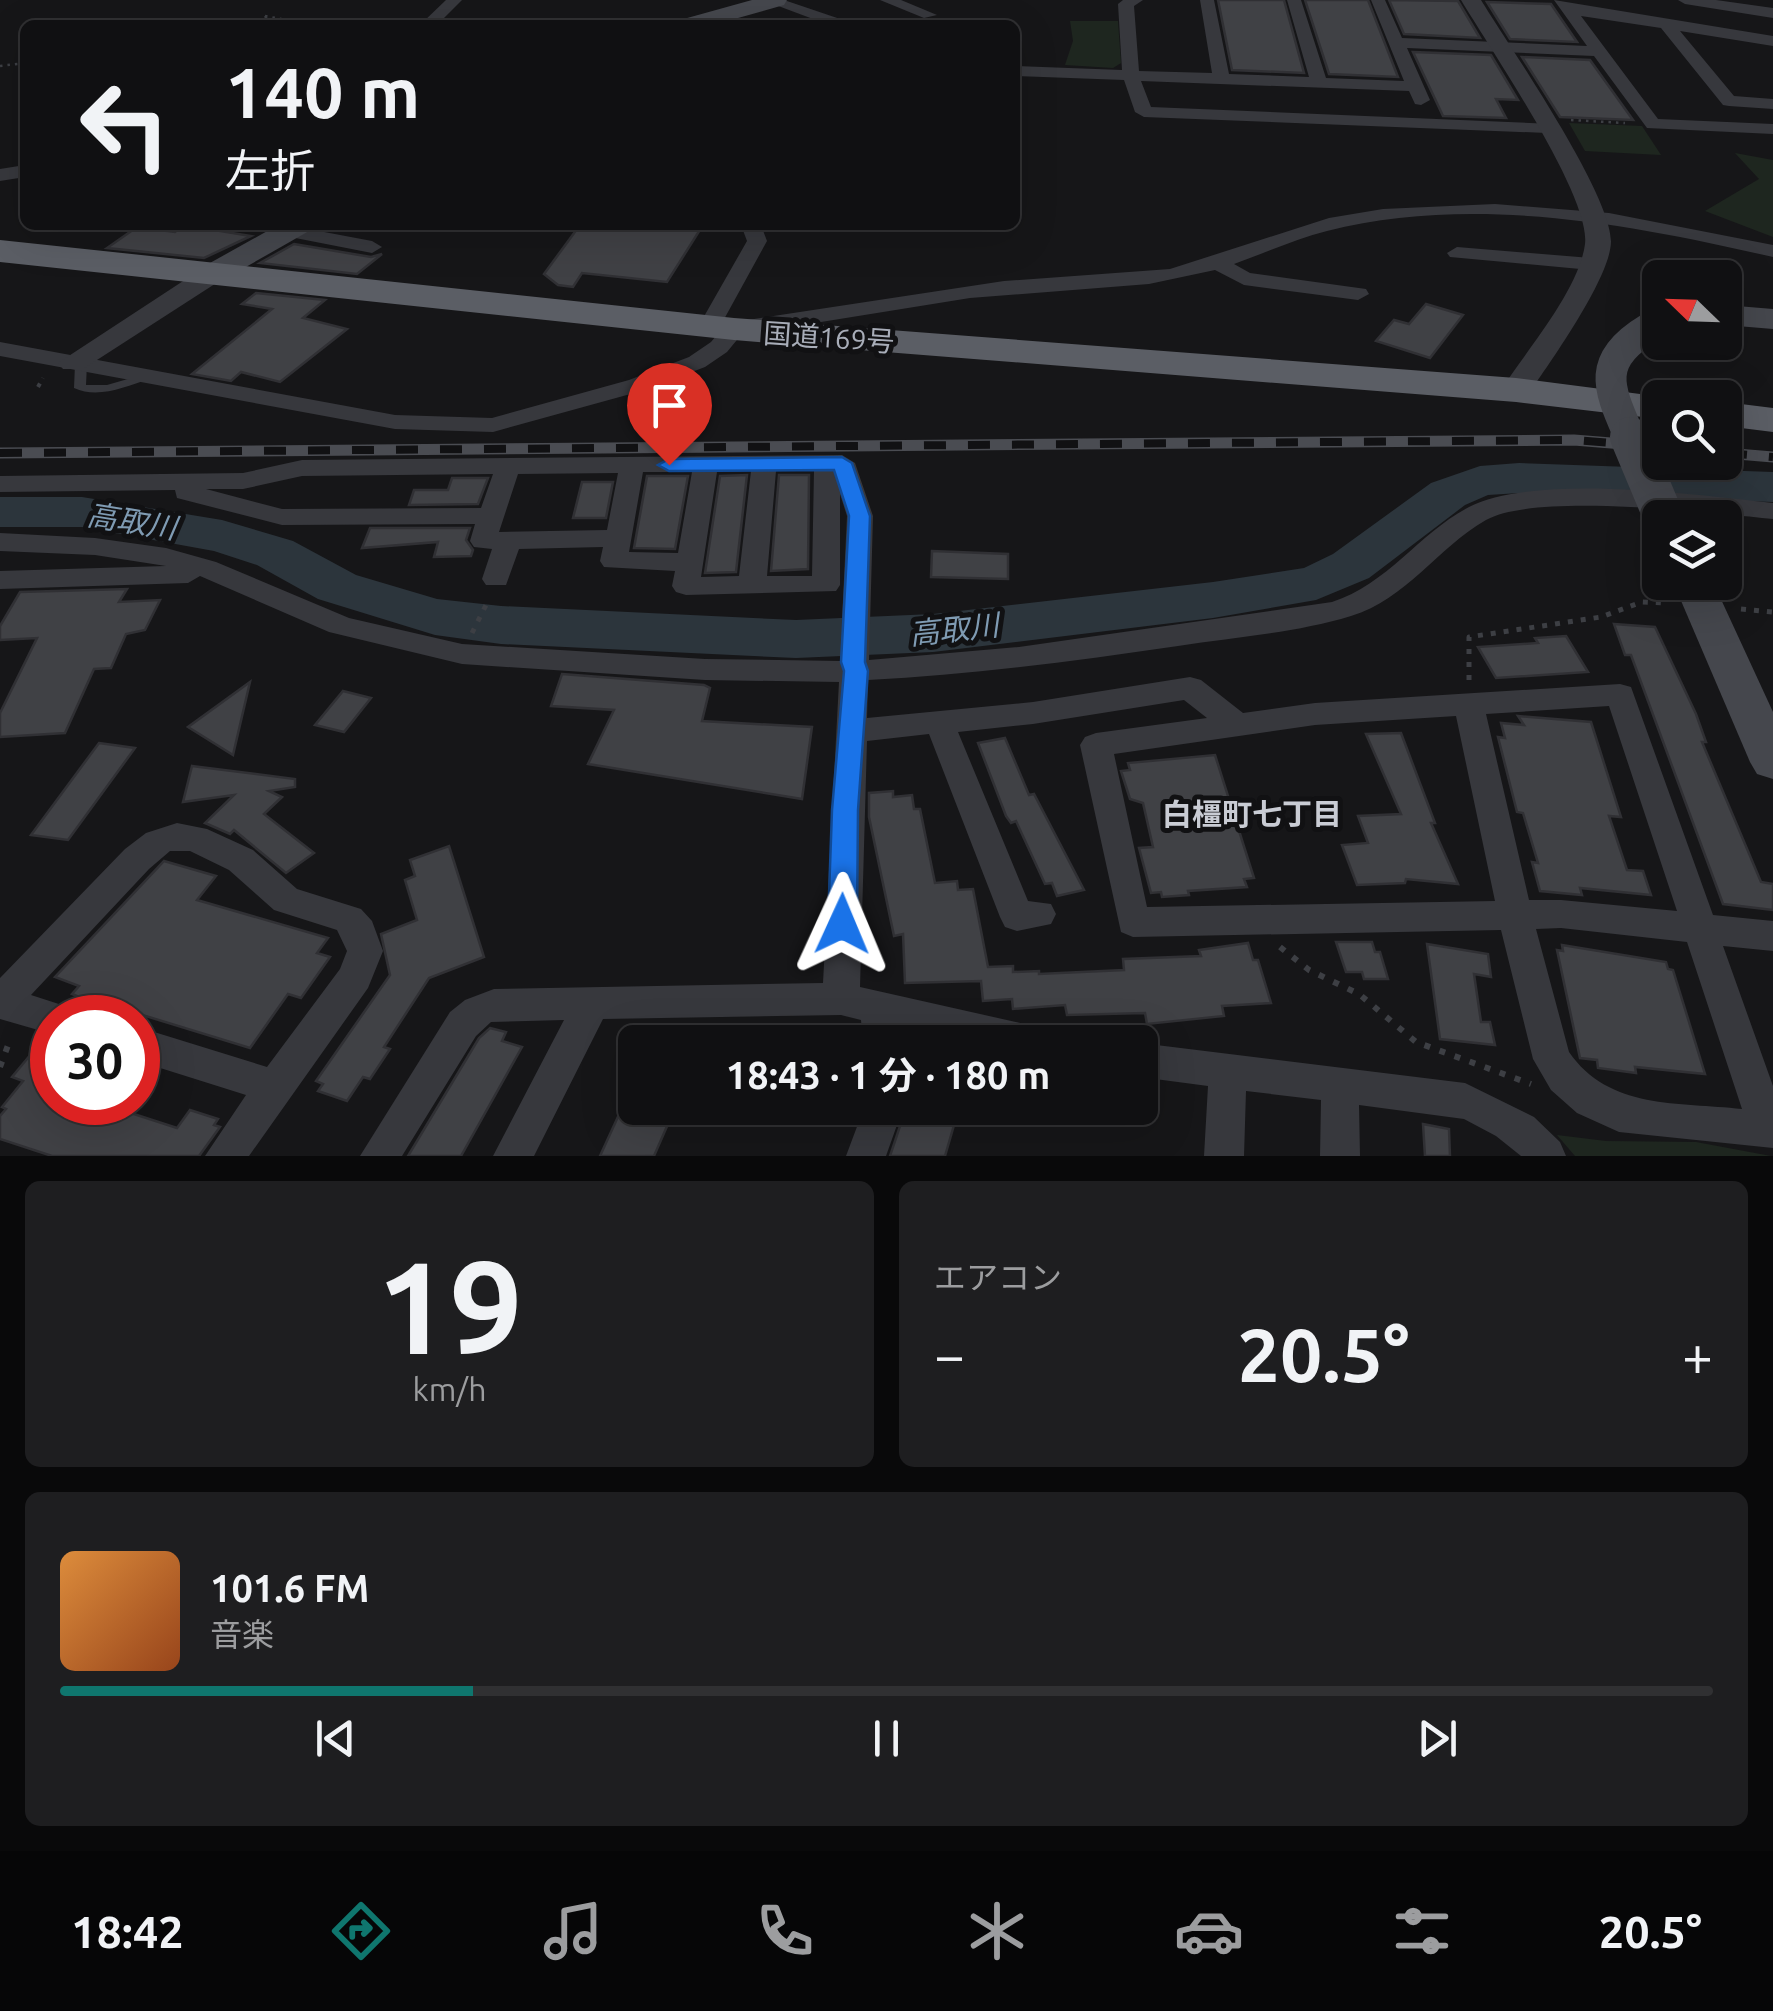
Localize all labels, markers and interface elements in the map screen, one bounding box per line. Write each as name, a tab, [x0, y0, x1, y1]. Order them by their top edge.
text: 140 m	[225, 53, 420, 131]
icon: left	[60, 60, 190, 190]
text: 左折	[225, 145, 315, 196]
north arrow	[1642, 260, 1742, 360]
map controls	[1642, 260, 1742, 600]
street label: 国道169号	[762, 317, 896, 357]
pin	[627, 363, 712, 466]
icon: arrive	[642, 378, 697, 433]
button: search	[1642, 380, 1742, 480]
water label: 高取川	[85, 497, 182, 545]
button: layers	[1642, 500, 1742, 600]
water label: 高取川	[907, 607, 1004, 651]
district label: 白橿町七丁目	[1162, 797, 1342, 831]
position arrow	[790, 872, 894, 976]
speed limit sign: 30	[30, 995, 160, 1125]
text: 18:43 · 1 分 · 180 m	[726, 1054, 1050, 1096]
text: 19	[376, 1233, 523, 1379]
text: エアコン	[934, 1259, 1062, 1295]
text: 20.5°	[1238, 1312, 1409, 1396]
text: −	[934, 1324, 965, 1385]
text: +	[1682, 1324, 1713, 1385]
text: km/h	[413, 1371, 486, 1407]
text: 101.6 FM	[210, 1567, 369, 1609]
text: 音楽	[210, 1616, 274, 1652]
icon: previous	[308, 1711, 363, 1766]
icon: pause	[859, 1711, 914, 1766]
icon: next	[1410, 1711, 1465, 1766]
icon: directions	[326, 1896, 396, 1966]
icon: music	[538, 1896, 608, 1966]
icon: phone	[750, 1896, 820, 1966]
icon: climate	[962, 1896, 1032, 1966]
icon: car	[1174, 1896, 1244, 1966]
icon: filters	[1387, 1896, 1457, 1966]
text: 18:42	[71, 1906, 184, 1957]
text: 20.5°	[1599, 1906, 1702, 1957]

